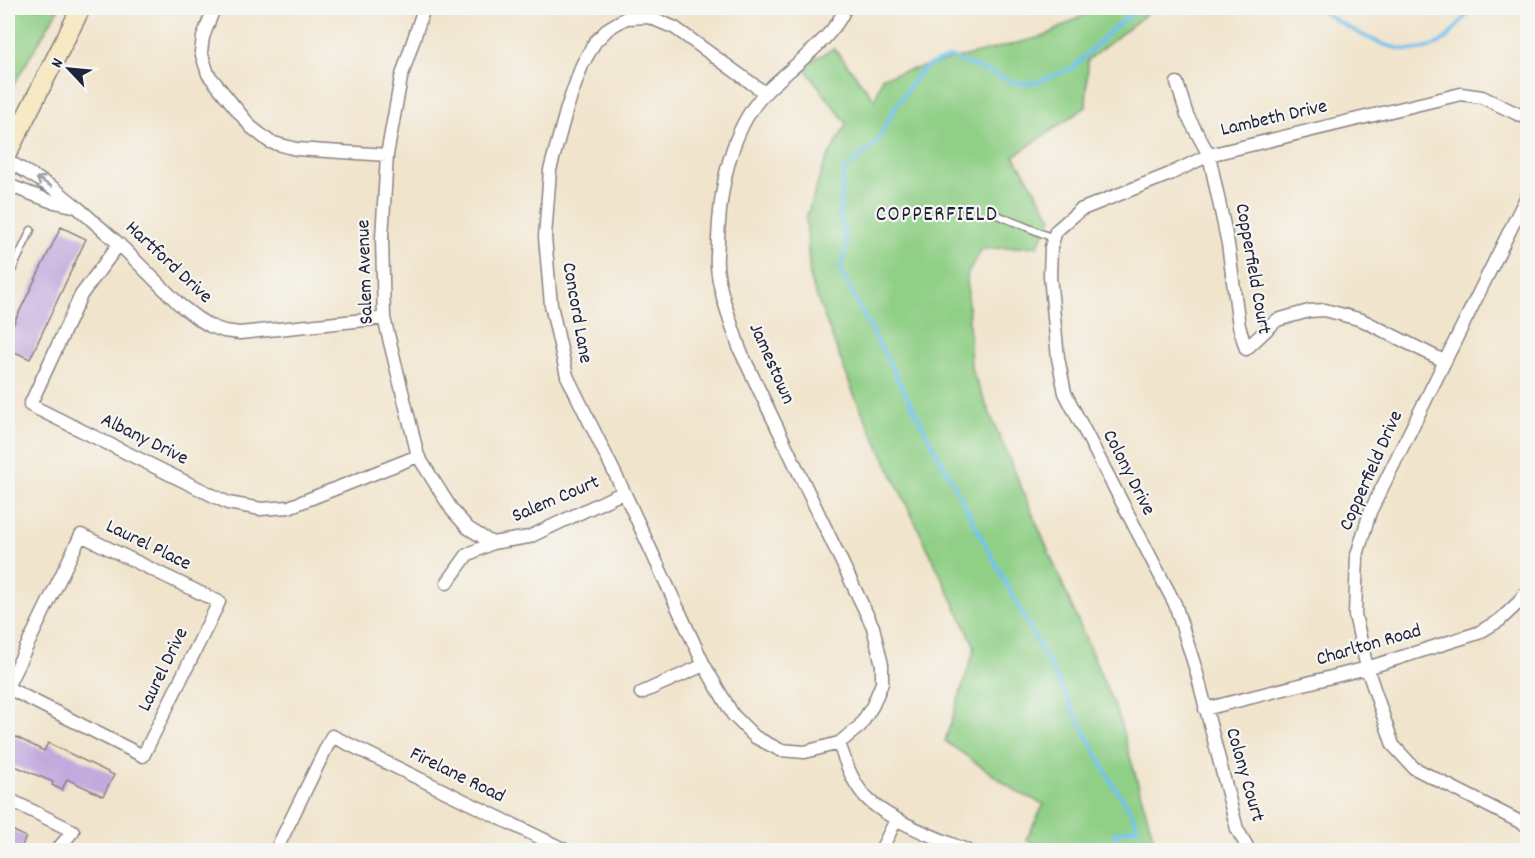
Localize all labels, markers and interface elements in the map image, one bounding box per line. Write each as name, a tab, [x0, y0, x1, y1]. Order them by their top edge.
north arrow	[39, 39, 99, 99]
text: N	[46, 55, 70, 72]
street label: Lambeth Drive	[1218, 93, 1330, 145]
one-way arrow	[36, 176, 53, 188]
district label: COPPERFIELD	[876, 201, 998, 231]
street label: Copperfield Court	[1227, 201, 1277, 337]
street label: Hartford Drive	[118, 215, 218, 311]
street label: Salem Avenue	[350, 219, 382, 325]
street label: Concord Lane	[553, 260, 599, 366]
street label: Jamestown	[741, 319, 801, 409]
street label: Copperfield Drive	[1333, 406, 1411, 536]
street label: Albany Drive	[96, 407, 193, 473]
street label: Colony Drive	[1094, 425, 1162, 521]
street label: Salem Court	[508, 469, 604, 531]
street label: Laurel Place	[101, 513, 196, 579]
street label: Charlton Road	[1313, 618, 1425, 674]
street label: Laurel Drive	[132, 623, 196, 717]
street label: Colony Court	[1217, 725, 1271, 825]
street label: Firelane Road	[405, 741, 509, 811]

